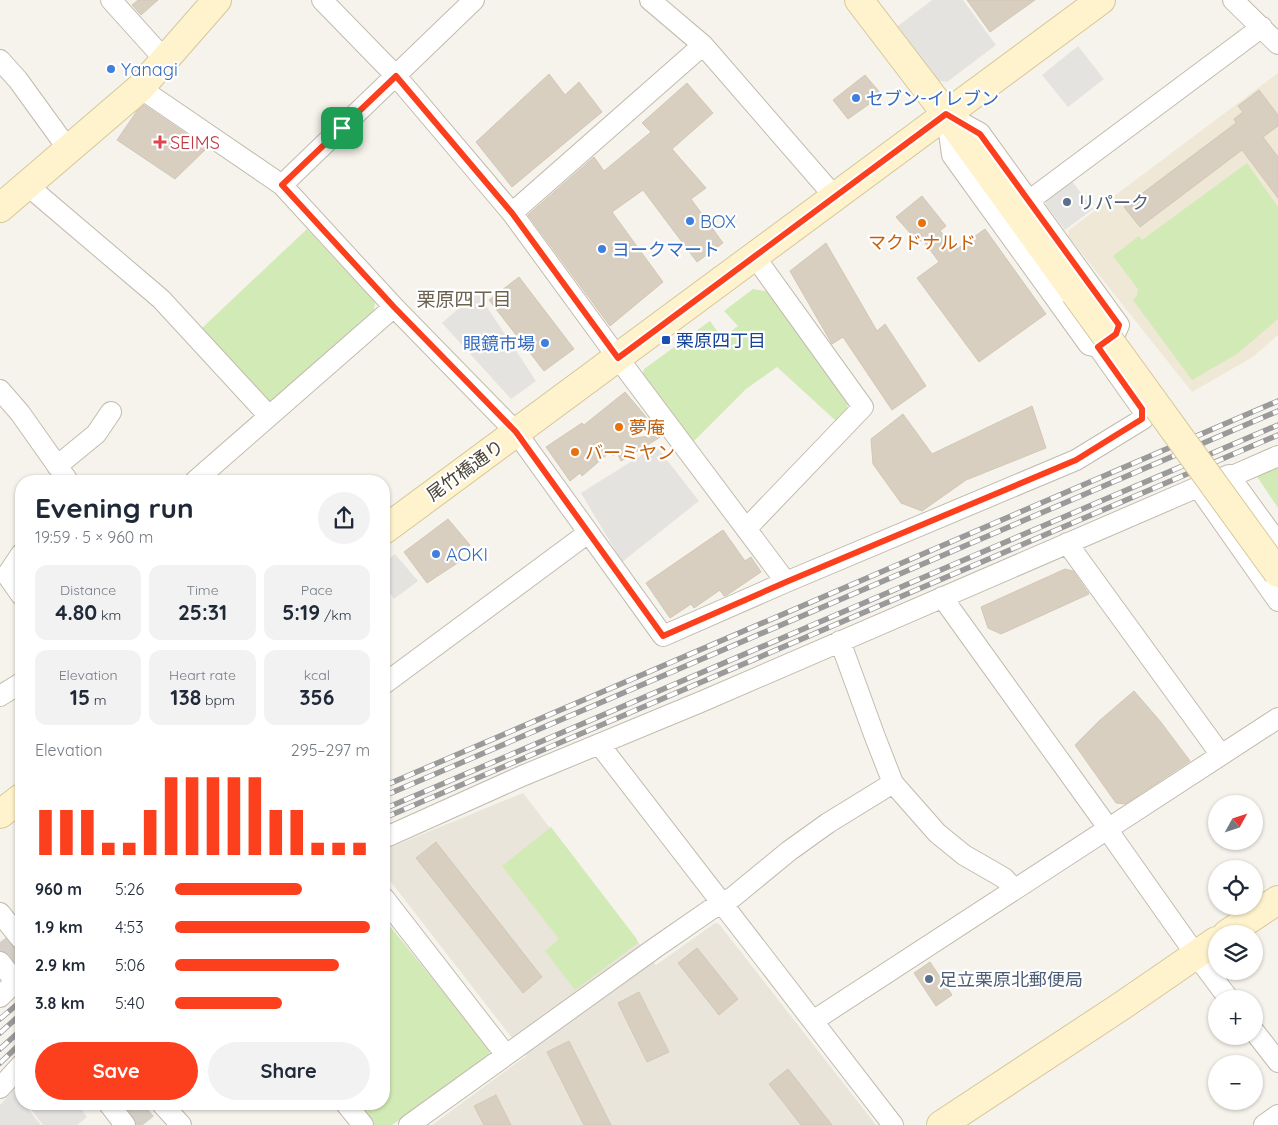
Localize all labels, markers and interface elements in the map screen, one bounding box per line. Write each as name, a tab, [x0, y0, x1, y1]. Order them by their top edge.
place label: Yanagi	[121, 58, 178, 81]
marker: Yanagi	[105, 63, 117, 75]
place label: セブン-イレブン	[866, 87, 999, 110]
marker: セブン-イレブン	[850, 92, 862, 104]
pin	[321, 107, 363, 149]
icon: arrive	[328, 114, 356, 142]
place label: SEIMS	[170, 131, 220, 154]
marker: SEIMS	[154, 136, 166, 148]
place label: リパーク	[1077, 191, 1149, 214]
marker: リパーク	[1061, 196, 1073, 208]
place label: BOX	[700, 210, 736, 233]
marker: BOX	[684, 215, 696, 227]
marker: マクドナルド	[916, 217, 928, 229]
place label: マクドナルド	[868, 231, 976, 254]
place label: ヨークマート	[612, 238, 720, 261]
marker: ヨークマート	[596, 243, 608, 255]
district label: 栗原四丁目	[416, 287, 512, 311]
place label: 栗原四丁目	[676, 329, 766, 352]
place label: 眼鏡市場	[463, 332, 535, 355]
marker: 栗原四丁目	[660, 334, 672, 346]
marker: 眼鏡市場	[539, 337, 551, 349]
place label: 夢庵	[629, 416, 665, 439]
marker: 夢庵	[613, 421, 625, 433]
street label: 尾竹橋通り	[422, 434, 508, 506]
place label: バーミヤン	[585, 441, 675, 464]
marker: バーミヤン	[569, 446, 581, 458]
text: Evening run	[35, 490, 194, 525]
button: share	[318, 492, 370, 544]
text: 19:59 · 5 × 960 m	[35, 527, 153, 547]
place label: AOKI	[446, 543, 488, 566]
marker: AOKI	[430, 548, 442, 560]
text: Distance	[60, 581, 116, 599]
text: Time	[186, 581, 219, 599]
text: Pace	[301, 581, 333, 599]
text: 4.80	[55, 599, 97, 625]
text: 25:31	[178, 599, 227, 625]
text: 5:19	[282, 599, 320, 625]
text: km	[97, 606, 121, 624]
text: /km	[320, 606, 351, 624]
text: Elevation	[59, 666, 118, 684]
text: Heart rate	[169, 666, 236, 684]
text: kcal	[304, 666, 330, 684]
text: 15	[70, 684, 90, 710]
text: 138	[170, 684, 201, 710]
text: 356	[299, 684, 334, 710]
text: m	[90, 691, 107, 709]
text: bpm	[201, 691, 235, 709]
text: Elevation	[35, 740, 102, 760]
text: 295–297 m	[291, 740, 370, 760]
north arrow	[1208, 795, 1262, 850]
map controls	[1208, 795, 1263, 1110]
button: locate	[1208, 860, 1263, 915]
text: 960 m	[35, 879, 82, 899]
text: 5:26	[115, 879, 144, 899]
text: 1.9 km	[35, 917, 83, 937]
text: 4:53	[115, 917, 144, 937]
button: layers	[1208, 925, 1263, 980]
text: 2.9 km	[35, 955, 86, 975]
text: 5:06	[115, 955, 145, 975]
place label: 足立栗原北郵便局	[939, 968, 1083, 991]
marker: 足立栗原北郵便局	[923, 973, 935, 985]
button: +	[1208, 990, 1263, 1045]
text: 3.8 km	[35, 993, 85, 1013]
text: 5:40	[115, 993, 145, 1013]
button: Save	[35, 1042, 198, 1100]
button: Share	[208, 1042, 370, 1100]
button: −	[1208, 1055, 1263, 1110]

